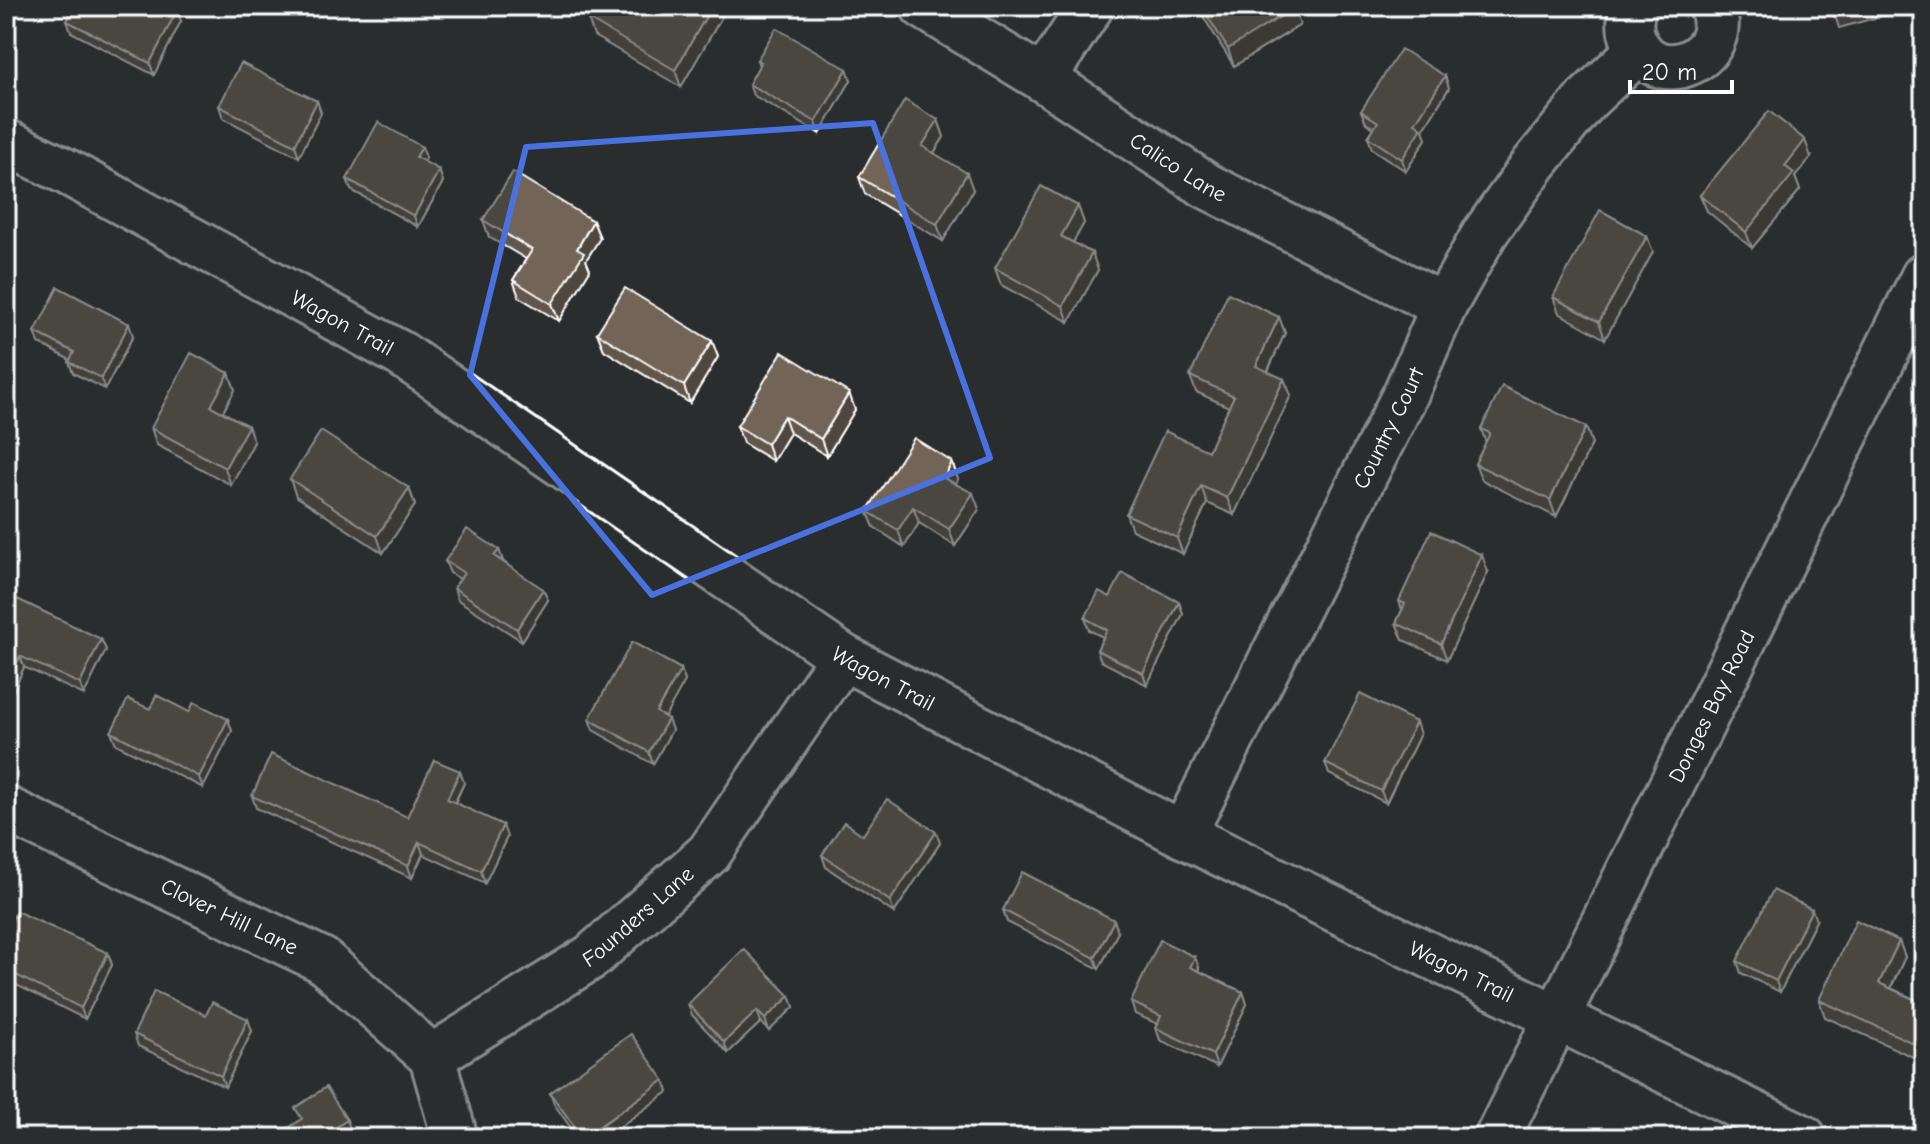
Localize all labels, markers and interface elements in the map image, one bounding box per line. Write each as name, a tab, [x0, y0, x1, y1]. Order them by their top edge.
scale bar	[1630, 44, 1732, 94]
text: 20 m	[1642, 58, 1697, 86]
street label: Calico Lane	[1125, 127, 1231, 208]
street label: Wagon Trail	[287, 285, 398, 362]
street label: Country Court	[1348, 363, 1430, 493]
street label: Donges Bay Road	[1663, 626, 1760, 787]
street label: Wagon Trail	[826, 641, 939, 717]
street label: Founders Lane	[578, 861, 699, 973]
street label: Clover Hill Lane	[157, 873, 302, 961]
street label: Wagon Trail	[1405, 935, 1518, 1008]

